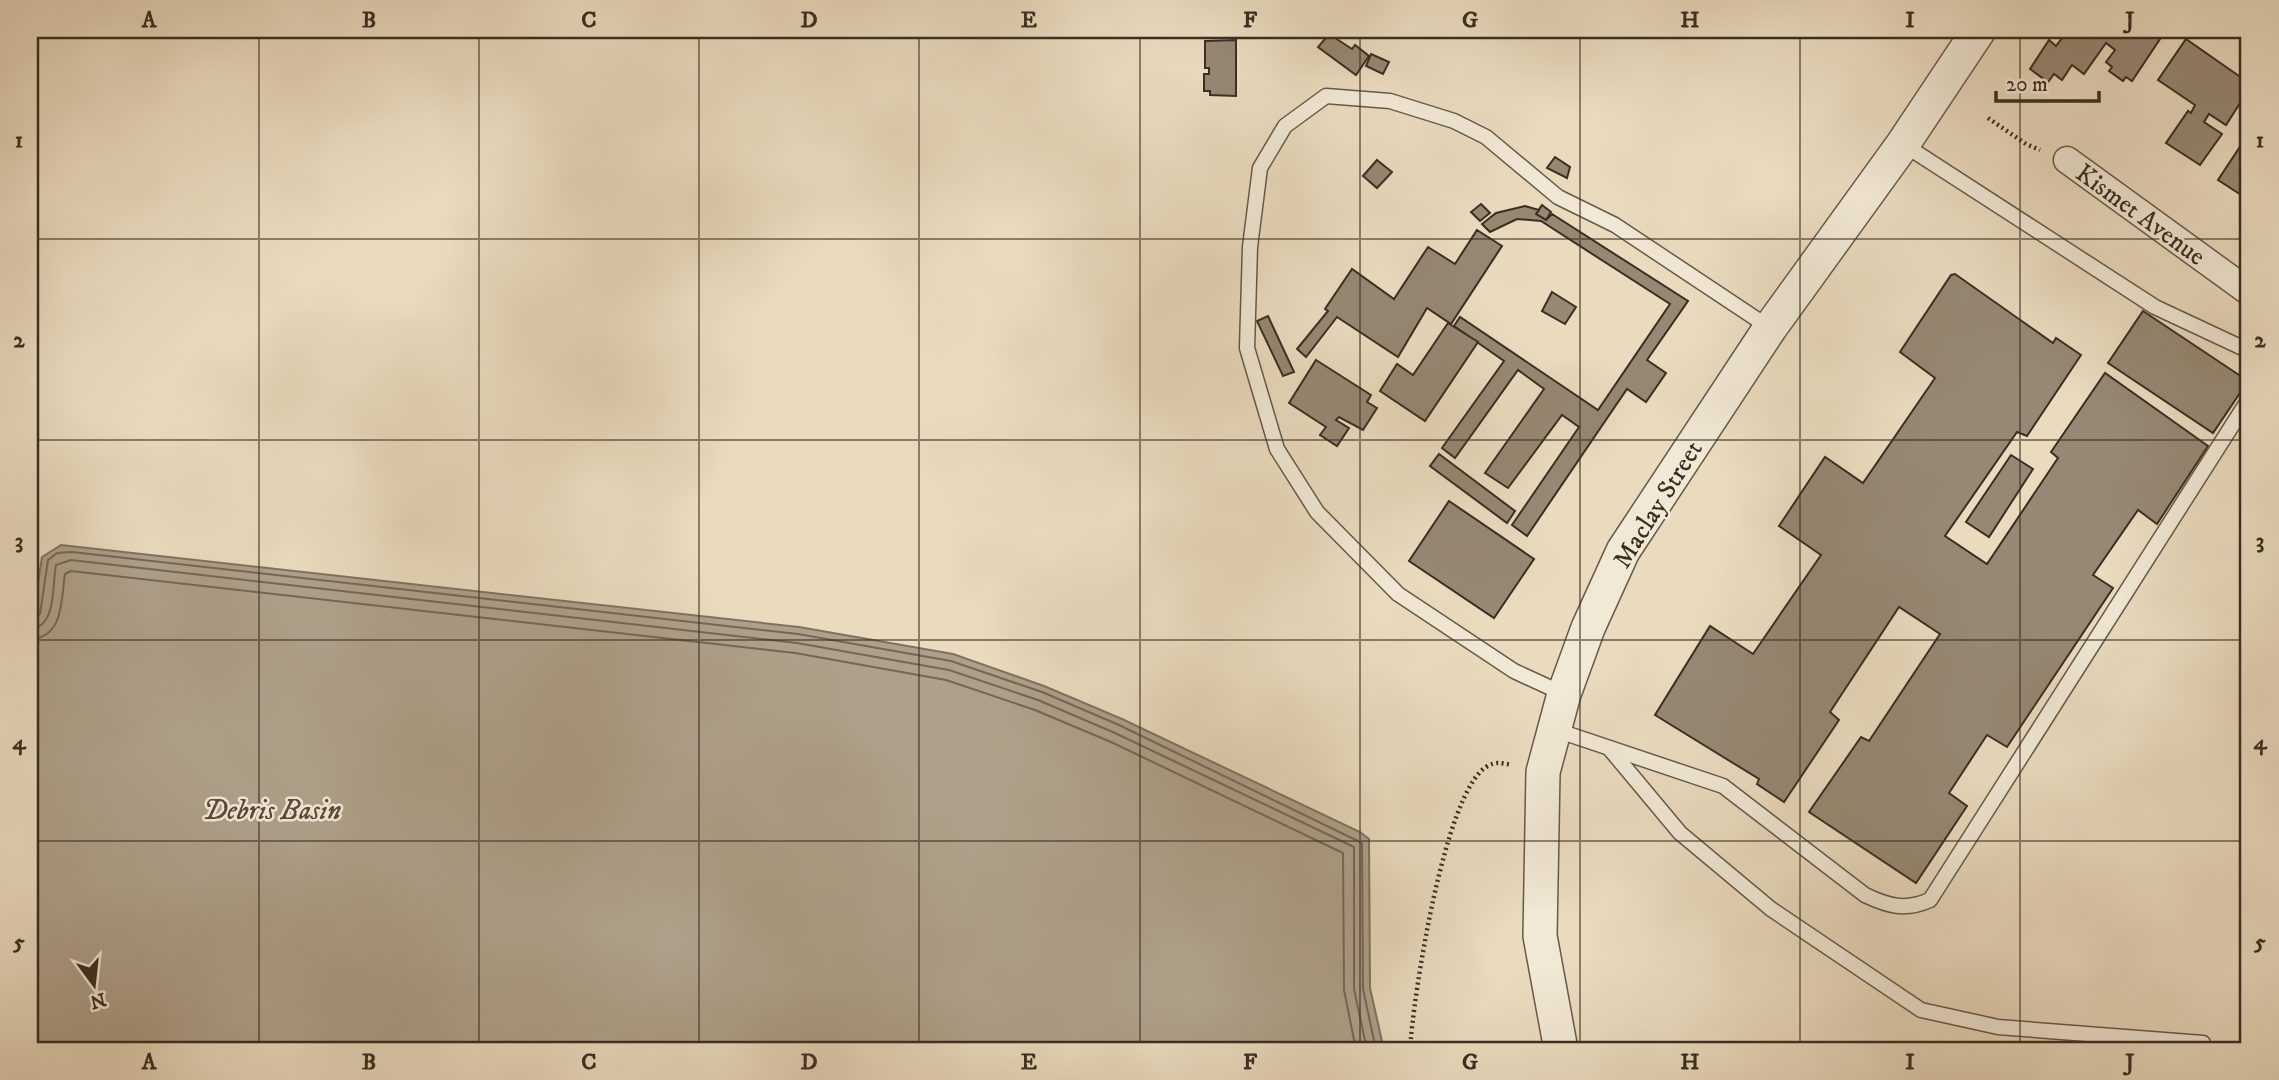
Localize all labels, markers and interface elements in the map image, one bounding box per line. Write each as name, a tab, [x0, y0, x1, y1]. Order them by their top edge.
text: A	[141, 6, 158, 35]
text: B	[362, 6, 376, 35]
text: C	[581, 6, 597, 35]
text: D	[800, 6, 818, 35]
text: E	[1021, 6, 1037, 35]
text: F	[1243, 6, 1258, 35]
text: G	[1462, 6, 1478, 35]
text: H	[1680, 6, 1700, 35]
text: I	[1905, 6, 1915, 35]
text: J	[2122, 6, 2135, 35]
scale bar	[1996, 60, 2099, 104]
text: 20 m	[2006, 72, 2048, 98]
text: 1	[15, 126, 23, 155]
text: 1	[2256, 126, 2264, 155]
street label: Kismet Avenue	[2069, 157, 2212, 273]
text: 2	[13, 326, 25, 355]
text: 2	[2254, 326, 2266, 355]
street label: Maclay Street	[1606, 435, 1710, 575]
text: 3	[15, 527, 23, 556]
text: 3	[2256, 527, 2264, 556]
text: 4	[12, 728, 27, 757]
text: 4	[2253, 728, 2268, 757]
water label: Debris Basin	[203, 793, 341, 828]
text: 5	[12, 928, 25, 957]
text: 5	[2253, 928, 2266, 957]
north arrow	[60, 950, 130, 1020]
text: N	[87, 987, 109, 1013]
text: A	[141, 1048, 158, 1077]
text: B	[362, 1048, 376, 1077]
text: C	[581, 1048, 597, 1077]
text: D	[800, 1048, 818, 1077]
text: E	[1021, 1048, 1037, 1077]
text: F	[1243, 1048, 1258, 1077]
text: G	[1462, 1048, 1478, 1077]
text: H	[1680, 1048, 1700, 1077]
text: I	[1905, 1048, 1915, 1077]
text: J	[2122, 1048, 2135, 1077]

